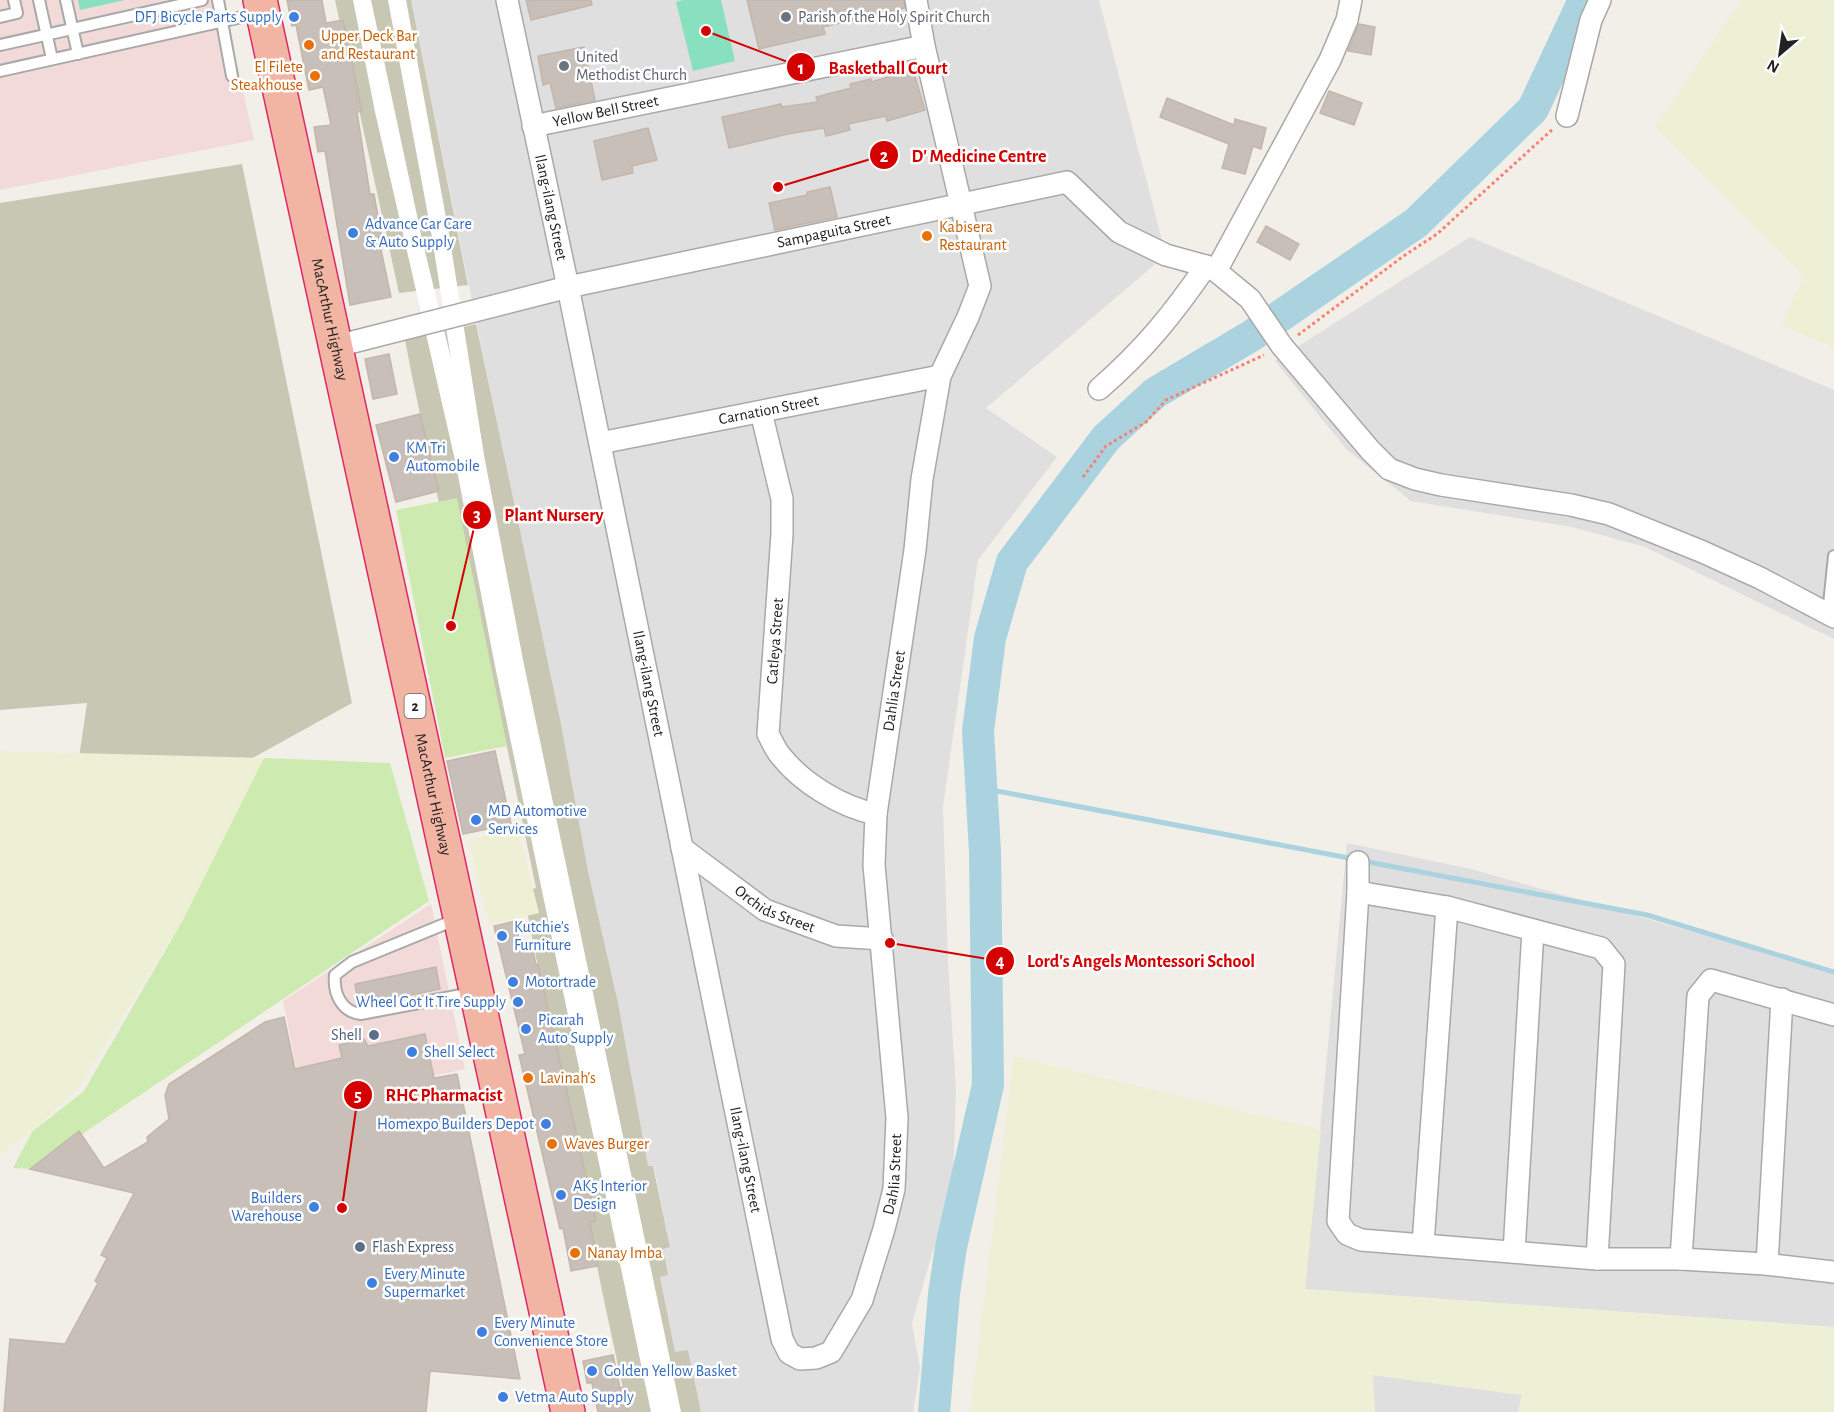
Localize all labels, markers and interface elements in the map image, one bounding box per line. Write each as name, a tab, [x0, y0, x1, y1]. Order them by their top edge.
place label: DFJ Bicycle Parts Supply	[134, 9, 282, 26]
place label: Parish of the Holy Spirit Church	[798, 9, 990, 26]
marker: DFJ Bicycle Parts Supply	[287, 10, 301, 24]
marker: Parish of the Holy Spirit Church	[779, 10, 793, 24]
north arrow	[1750, 24, 1810, 84]
place label: Upper Deck Bar and Restaurant	[321, 28, 418, 62]
marker: Upper Deck Bar and Restaurant	[302, 38, 316, 52]
place label: United Methodist Church	[576, 49, 687, 83]
callout: Basketball Court	[786, 49, 959, 85]
text: N	[1764, 57, 1782, 76]
place label: El Filete Steakhouse	[231, 59, 303, 93]
marker: United Methodist Church	[557, 59, 571, 73]
text: 1	[798, 60, 804, 78]
text: Basketball Court	[828, 60, 948, 78]
marker: El Filete Steakhouse	[308, 69, 322, 83]
street label: Yellow Bell Street	[551, 93, 660, 130]
callout: D' Medicine Centre	[869, 137, 1058, 173]
text: 2	[880, 148, 889, 166]
text: D' Medicine Centre	[911, 148, 1047, 166]
street label: Ilang-ilang Street	[532, 153, 570, 262]
street label: Sampaguita Street	[776, 211, 892, 251]
place label: Advance Car Care & Auto Supply	[365, 216, 472, 251]
place label: Kabisera Restaurant	[939, 219, 1007, 253]
marker: Advance Car Care & Auto Supply	[346, 226, 360, 240]
marker: Kabisera Restaurant	[920, 229, 934, 243]
street label: MacArthur Highway	[309, 257, 351, 383]
street label: Carnation Street	[717, 392, 820, 427]
place label: KM Tri Automobile	[406, 440, 480, 474]
marker: KM Tri Automobile	[387, 450, 401, 464]
callout: Plant Nursery	[462, 497, 615, 533]
text: 3	[473, 507, 481, 525]
text: Plant Nursery	[504, 507, 605, 525]
street label: Catleya Street	[764, 597, 787, 685]
street label: Ilang-ilang Street	[630, 629, 667, 738]
street label: Dahlia Street	[880, 649, 908, 732]
road number: 2	[404, 694, 426, 718]
street label: MacArthur Highway	[412, 732, 454, 857]
place label: MD Automotive Services	[488, 803, 587, 837]
marker: MD Automotive Services	[469, 813, 483, 827]
street label: Orchids Street	[732, 882, 817, 936]
place label: Kutchie's Furniture	[514, 919, 571, 953]
marker: Kutchie's Furniture	[495, 929, 509, 943]
callout: Lord's Angels Montessori School	[985, 943, 1268, 979]
text: 4	[995, 953, 1005, 971]
text: Lord's Angels Montessori School	[1027, 953, 1255, 971]
place label: Motortrade	[525, 974, 596, 990]
marker: Motortrade	[506, 975, 520, 989]
place label: Wheel Got It Tire Supply	[356, 994, 506, 1011]
marker: Wheel Got It Tire Supply	[511, 995, 525, 1009]
place label: Picarah Auto Supply	[538, 1012, 613, 1047]
marker: Picarah Auto Supply	[519, 1022, 533, 1036]
place label: Shell	[331, 1027, 362, 1043]
marker: Shell	[367, 1028, 381, 1042]
place label: Shell Select	[424, 1044, 495, 1060]
marker: Shell Select	[405, 1045, 419, 1059]
place label: Lavinah's	[540, 1070, 596, 1086]
marker: Lavinah's	[521, 1071, 535, 1085]
callout: RHC Pharmacist	[343, 1077, 514, 1113]
text: 5	[354, 1087, 362, 1105]
text: RHC Pharmacist	[385, 1087, 503, 1105]
street label: Ilang-ilang Street	[727, 1105, 764, 1214]
place label: Homexpo Builders Depot	[377, 1116, 534, 1132]
marker: Homexpo Builders Depot	[539, 1117, 553, 1131]
street label: Dahlia Street	[880, 1133, 904, 1216]
place label: Waves Burger	[564, 1136, 650, 1152]
marker: Waves Burger	[545, 1137, 559, 1151]
place label: AK5 Interior Design	[573, 1178, 648, 1212]
marker: AK5 Interior Design	[554, 1188, 568, 1202]
place label: Builders Warehouse	[231, 1190, 302, 1224]
marker: Builders Warehouse	[307, 1200, 321, 1214]
place label: Flash Express	[372, 1239, 454, 1255]
marker: Flash Express	[353, 1240, 367, 1254]
place label: Nanay Imba	[587, 1245, 662, 1262]
marker: Nanay Imba	[568, 1246, 582, 1260]
place label: Every Minute Supermarket	[384, 1266, 465, 1300]
marker: Every Minute Supermarket	[365, 1276, 379, 1290]
place label: Every Minute Convenience Store	[494, 1315, 608, 1349]
marker: Every Minute Convenience Store	[475, 1325, 489, 1339]
place label: Golden Yellow Basket	[604, 1363, 737, 1379]
marker: Golden Yellow Basket	[585, 1364, 599, 1378]
place label: Vetma Auto Supply	[515, 1389, 634, 1406]
marker: Vetma Auto Supply	[496, 1390, 510, 1404]

